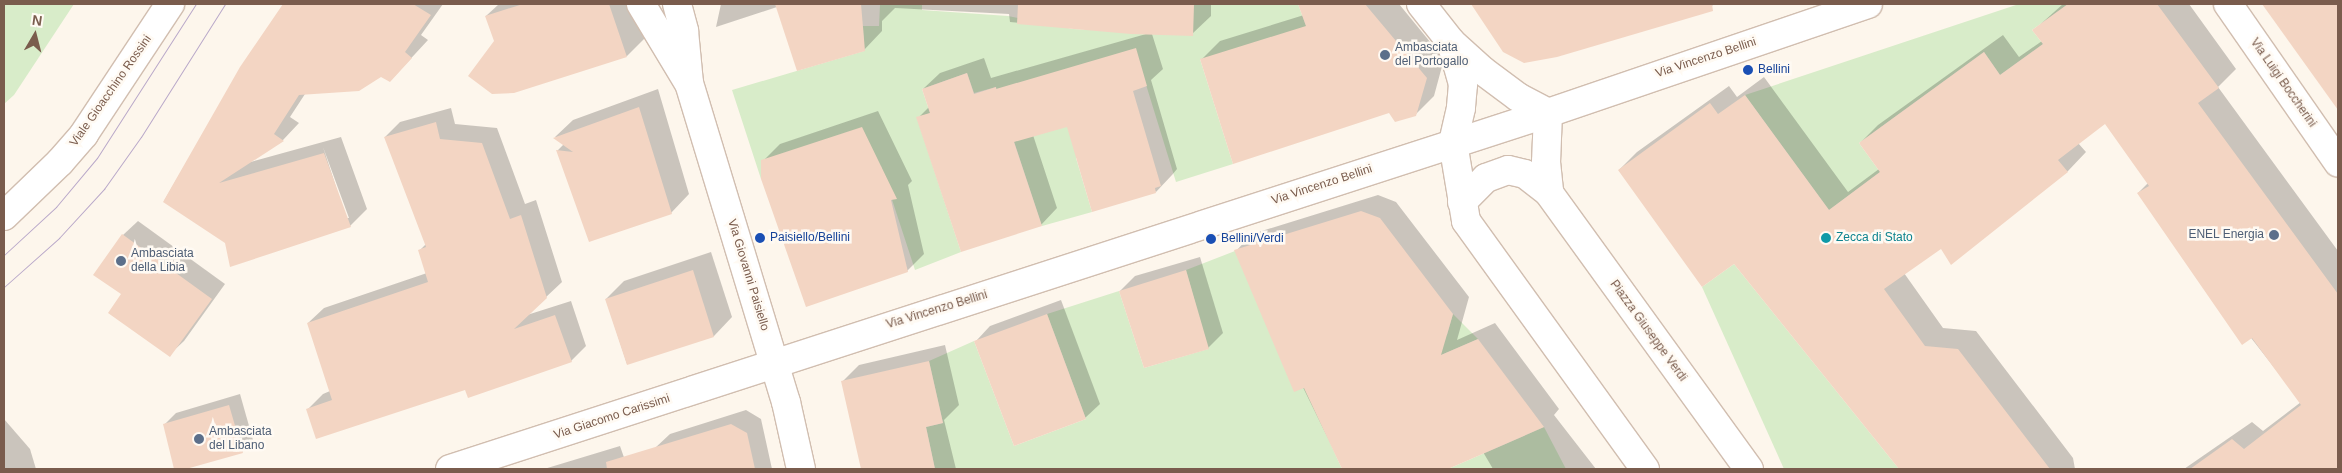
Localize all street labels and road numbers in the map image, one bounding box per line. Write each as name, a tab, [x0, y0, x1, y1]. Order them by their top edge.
street label: Viale Gioacchino Rossini	[67, 33, 155, 149]
street label: Via Vincenzo Bellini	[1654, 35, 1758, 81]
street label: Via Luigi Boccherini	[2247, 36, 2319, 130]
street label: Via Vincenzo Bellini	[1270, 162, 1374, 208]
street label: Via Giovanni Paisiello	[724, 218, 772, 332]
street label: Piazza Giuseppe Verdi	[1606, 278, 1690, 384]
street label: Via Vincenzo Bellini	[885, 288, 989, 332]
street label: Via Giacomo Carissimi	[552, 391, 672, 443]

